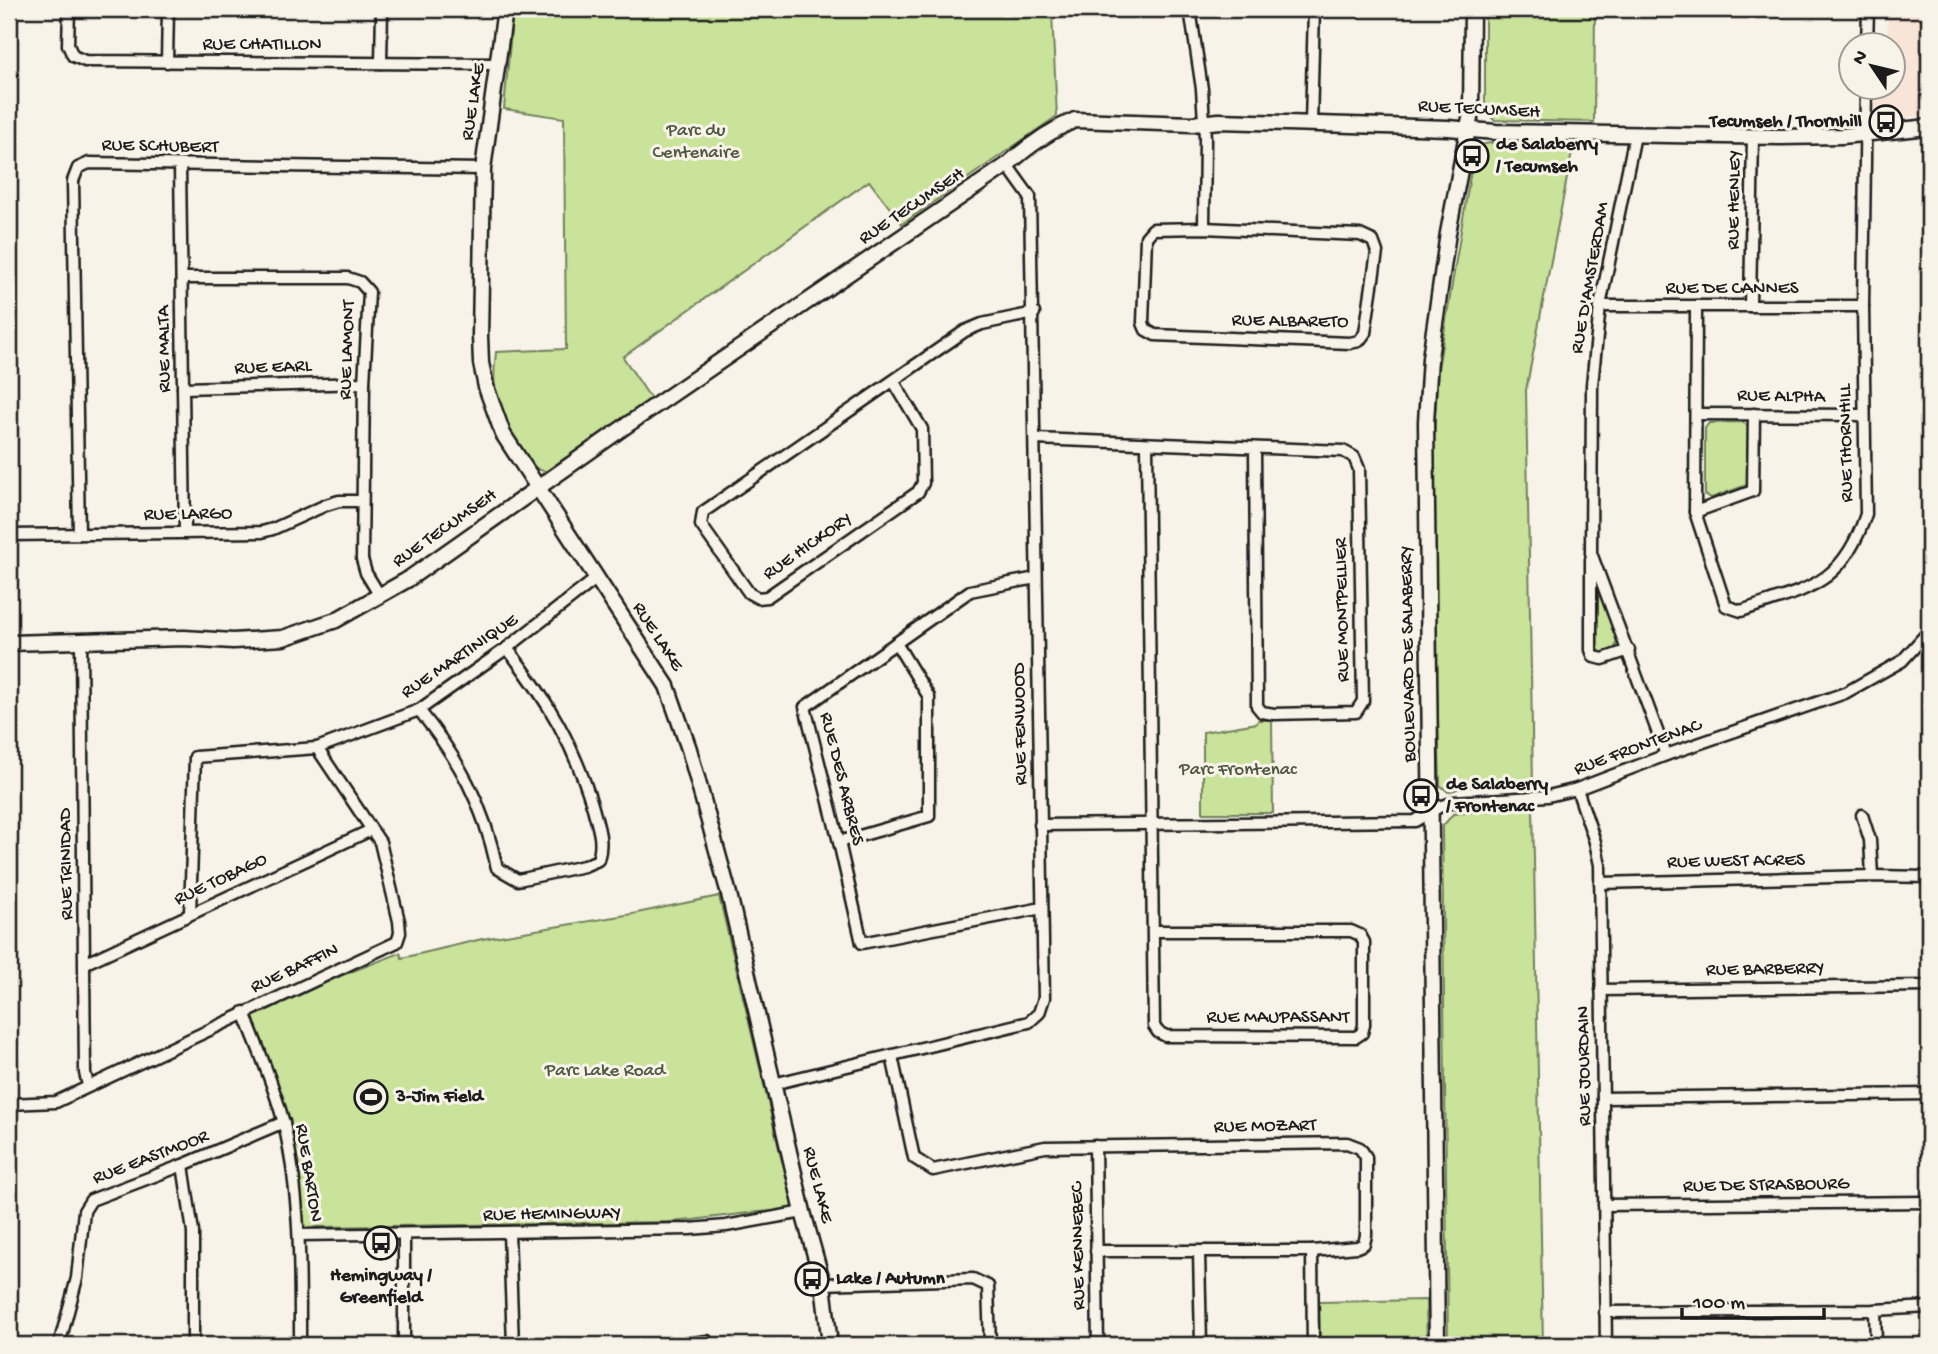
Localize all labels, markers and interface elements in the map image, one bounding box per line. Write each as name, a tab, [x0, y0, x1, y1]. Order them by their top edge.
north arrow	[1836, 32, 1906, 102]
street label: RUE CHATILLON	[202, 34, 322, 57]
text: N	[1848, 47, 1874, 70]
street label: RUE LAKE	[457, 61, 492, 142]
street label: RUE TECUMSEH	[1417, 95, 1541, 125]
bus stop icon: Tecumseh / Thornhill	[1867, 103, 1905, 141]
place label: Tecumseh / Thornhill	[1708, 111, 1862, 134]
park label: Parc du Centenaire	[653, 120, 740, 165]
street label: RUE SCHUBERT	[101, 134, 219, 160]
place label: de Salaberry / Tecumseh	[1495, 134, 1599, 179]
bus stop icon: de Salaberry / Tecumseh	[1453, 137, 1491, 175]
street label: RUE HENLEY	[1723, 150, 1747, 250]
street label: RUE TECUMSEH	[855, 163, 969, 251]
street label: RUE D'AMSTERDAM	[1566, 200, 1616, 356]
street label: RUE DE CANNES	[1666, 278, 1799, 301]
street label: RUE LAMONT	[335, 299, 361, 400]
street label: RUE MALTA	[153, 303, 177, 393]
street label: RUE ALBARETO	[1231, 309, 1349, 335]
street label: RUE EARL	[234, 355, 313, 381]
street label: RUE THORNHILL	[1834, 383, 1860, 502]
street label: RUE ALPHA	[1737, 385, 1827, 409]
street label: RUE TECUMSEH	[388, 484, 502, 574]
street label: RUE LARGO	[143, 503, 233, 527]
street label: RUE HICKORY	[759, 508, 857, 586]
street label: RUE MONTPELLIER	[1330, 537, 1356, 682]
street label: BOULEVARD DE SALABERRY	[1396, 545, 1422, 764]
street label: RUE LAKE	[626, 598, 688, 677]
street label: RUE MARTINIQUE	[397, 609, 524, 705]
street label: RUE FENWOOD	[1008, 662, 1034, 786]
street label: RUE DES ARBRES	[813, 710, 869, 848]
street label: RUE FRONTENAC	[1571, 714, 1706, 782]
park label: Parc Frontenac	[1178, 759, 1297, 782]
place label: de Salaberry / Frontenac	[1445, 774, 1549, 819]
bus stop icon: de Salaberry / Frontenac	[1402, 777, 1440, 815]
street label: RUE TRINIDAD	[55, 807, 79, 920]
street label: RUE TOBAGO	[171, 848, 272, 912]
street label: RUE WEST ACRES	[1667, 849, 1805, 875]
street label: RUE BAFFIN	[247, 939, 343, 999]
street label: RUE BARBERRY	[1706, 957, 1825, 983]
street label: RUE JOURDAIN	[1572, 1006, 1598, 1126]
street label: RUE MAUPASSANT	[1207, 1007, 1350, 1030]
park label: Parc Lake Road	[544, 1060, 667, 1083]
sports icon: 3-Jim Field	[352, 1078, 390, 1116]
place label: 3-Jim Field	[395, 1086, 485, 1109]
street label: RUE MOZART	[1213, 1115, 1317, 1139]
street label: RUE BARTON	[289, 1122, 327, 1224]
street label: RUE EASTMOOR	[90, 1125, 213, 1191]
street label: RUE LAKE	[796, 1145, 838, 1227]
street label: RUE DE STRASBOURG	[1683, 1173, 1850, 1199]
street label: RUE KENNEBEC	[1066, 1180, 1092, 1310]
street label: RUE HEMINGWAY	[483, 1202, 621, 1228]
bus stop icon: Hemingway / Greenfield	[362, 1224, 400, 1262]
bus stop icon: Lake / Autumn	[793, 1260, 831, 1298]
place label: Hemingway / Greenfield	[330, 1265, 432, 1310]
place label: Lake / Autumn	[836, 1268, 946, 1291]
scale bar	[1682, 1277, 1824, 1321]
text: 100 m	[1692, 1292, 1745, 1317]

